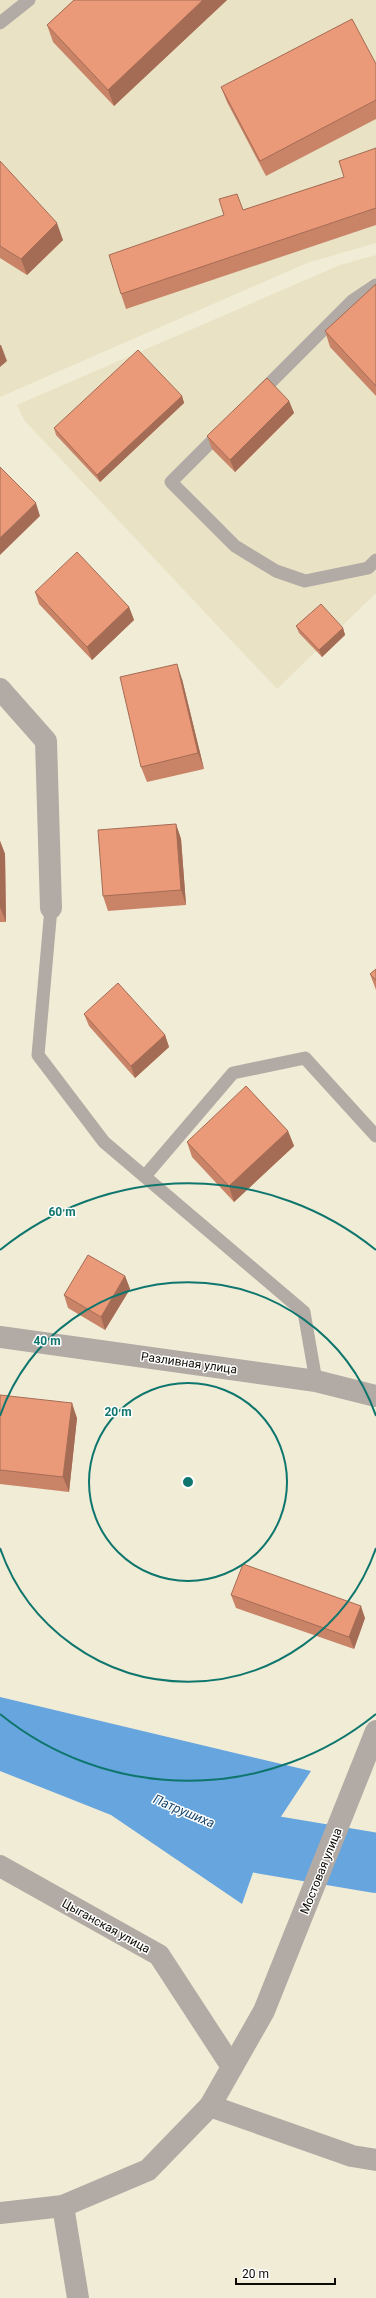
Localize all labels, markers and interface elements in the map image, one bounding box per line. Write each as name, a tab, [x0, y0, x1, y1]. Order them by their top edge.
text: 60 m	[48, 1205, 76, 1219]
text: 40 m	[33, 1334, 61, 1348]
street label: Разливная улица	[140, 1349, 238, 1377]
text: 20 m	[104, 1405, 132, 1419]
centre of rings	[181, 1475, 195, 1489]
water label: Патрушиха	[151, 1791, 217, 1831]
street label: Мостовая улица	[297, 1826, 345, 1916]
street label: Цыганская улица	[60, 1896, 152, 1956]
scale bar	[236, 2260, 335, 2286]
text: 20 m	[242, 2267, 269, 2281]

